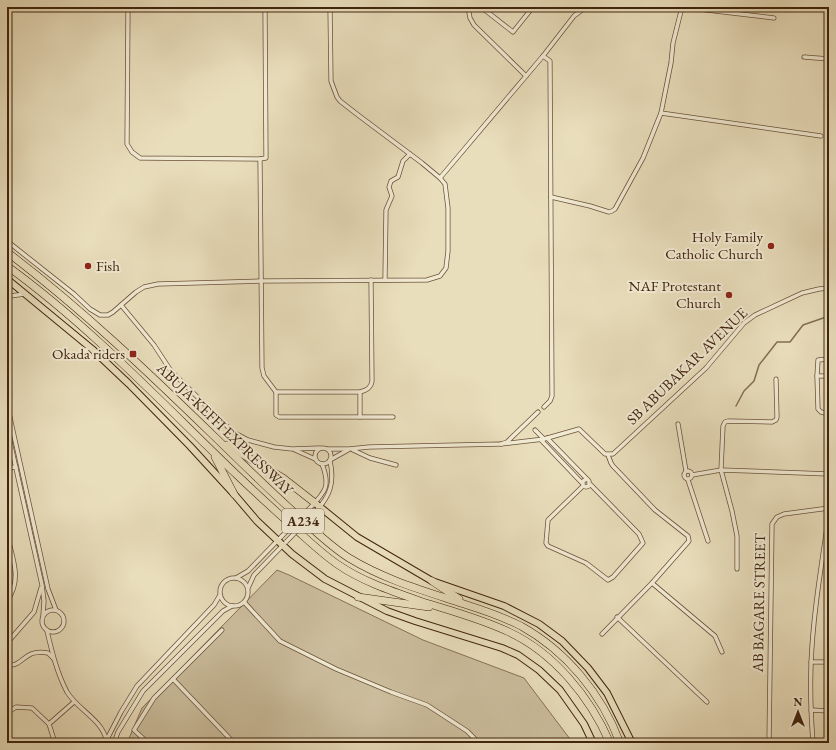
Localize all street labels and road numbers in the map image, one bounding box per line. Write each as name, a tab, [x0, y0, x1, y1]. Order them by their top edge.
street label: SB ABUBAKAR AVENUE	[622, 303, 751, 428]
street label: ABUJA-KEFFI EXPRESSWAY	[153, 358, 298, 500]
road number: A234	[282, 509, 324, 533]
street label: AB BAGARE STREET	[748, 532, 769, 674]

